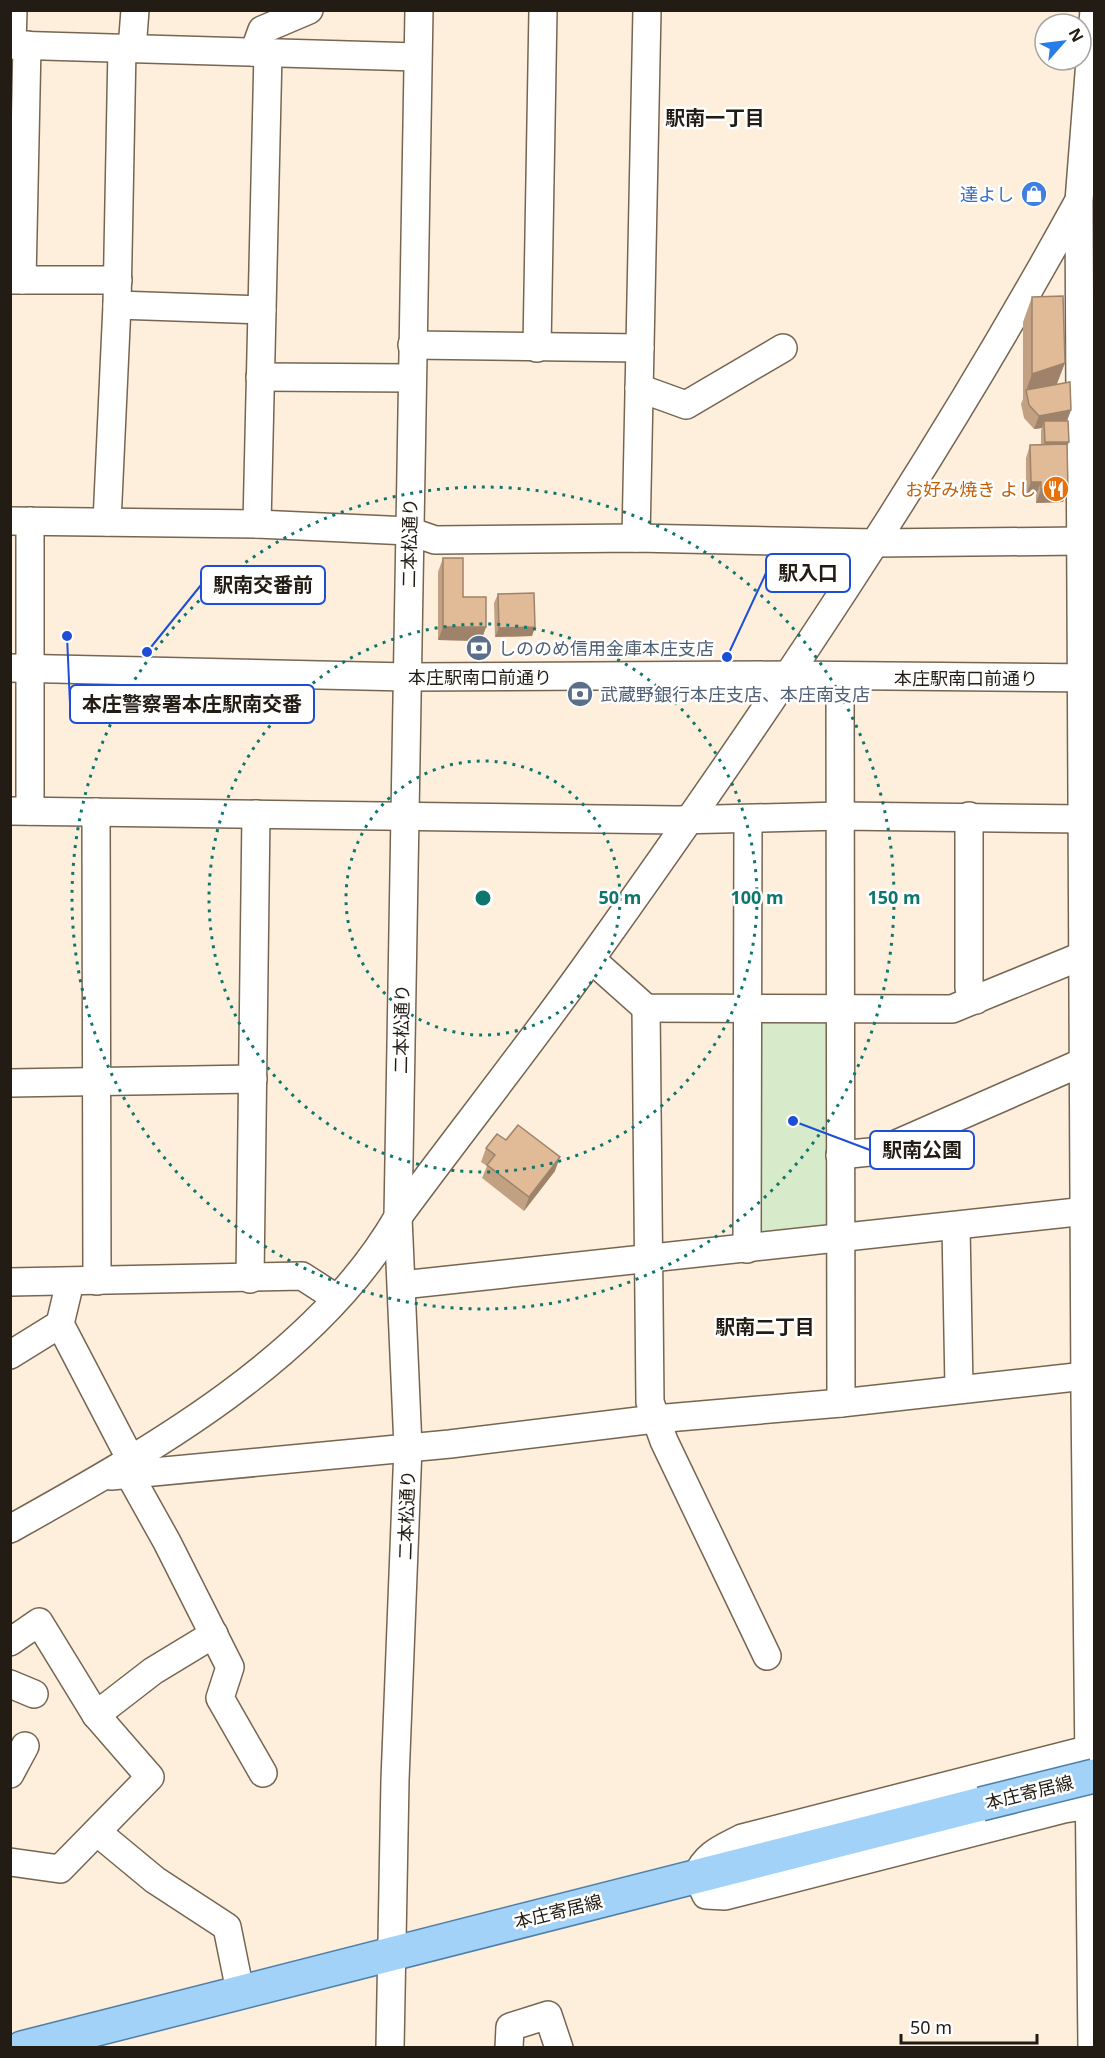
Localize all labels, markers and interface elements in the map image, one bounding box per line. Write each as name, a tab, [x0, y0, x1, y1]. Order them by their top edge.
north arrow	[1033, 12, 1093, 72]
text: N	[1063, 24, 1089, 46]
district label: 駅南一丁目	[665, 104, 765, 131]
shop icon: 達よし	[1019, 179, 1049, 209]
place label: 達よし	[960, 182, 1014, 206]
restaurant icon: お好み焼き よし	[1041, 474, 1071, 504]
place label: お好み焼き よし	[905, 477, 1036, 501]
street label: 二本松通り	[396, 498, 422, 588]
callout: 駅入口	[766, 554, 850, 592]
text: 駅入口	[778, 559, 838, 586]
callout: 駅南交番前	[201, 566, 325, 604]
text: 駅南交番前	[213, 571, 313, 598]
bank icon: しののめ信用金庫本庄支店	[464, 633, 494, 663]
place label: しののめ信用金庫本庄支店	[498, 636, 714, 660]
street label: 本庄駅南口前通り	[408, 665, 552, 689]
street label: 本庄駅南口前通り	[894, 666, 1038, 690]
bank icon: 武蔵野銀行本庄支店、本庄南支店	[565, 679, 595, 709]
place label: 武蔵野銀行本庄支店、本庄南支店	[600, 682, 870, 706]
callout: 本庄警察署本庄駅南交番	[70, 685, 314, 723]
text: 本庄警察署本庄駅南交番	[82, 690, 302, 717]
text: 50 m	[599, 885, 641, 909]
text: 100 m	[730, 885, 784, 909]
text: 150 m	[867, 885, 921, 909]
centre of rings	[473, 888, 493, 908]
street label: 二本松通り	[388, 984, 414, 1074]
callout: 駅南公園	[870, 1131, 974, 1169]
text: 駅南公園	[882, 1136, 962, 1163]
district label: 駅南二丁目	[715, 1313, 815, 1340]
street label: 二本松通り	[392, 1470, 420, 1560]
street label: 本庄寄居線	[982, 1769, 1076, 1815]
street label: 本庄寄居線	[511, 1888, 605, 1934]
scale bar	[901, 2007, 1038, 2045]
text: 50 m	[910, 2015, 952, 2039]

